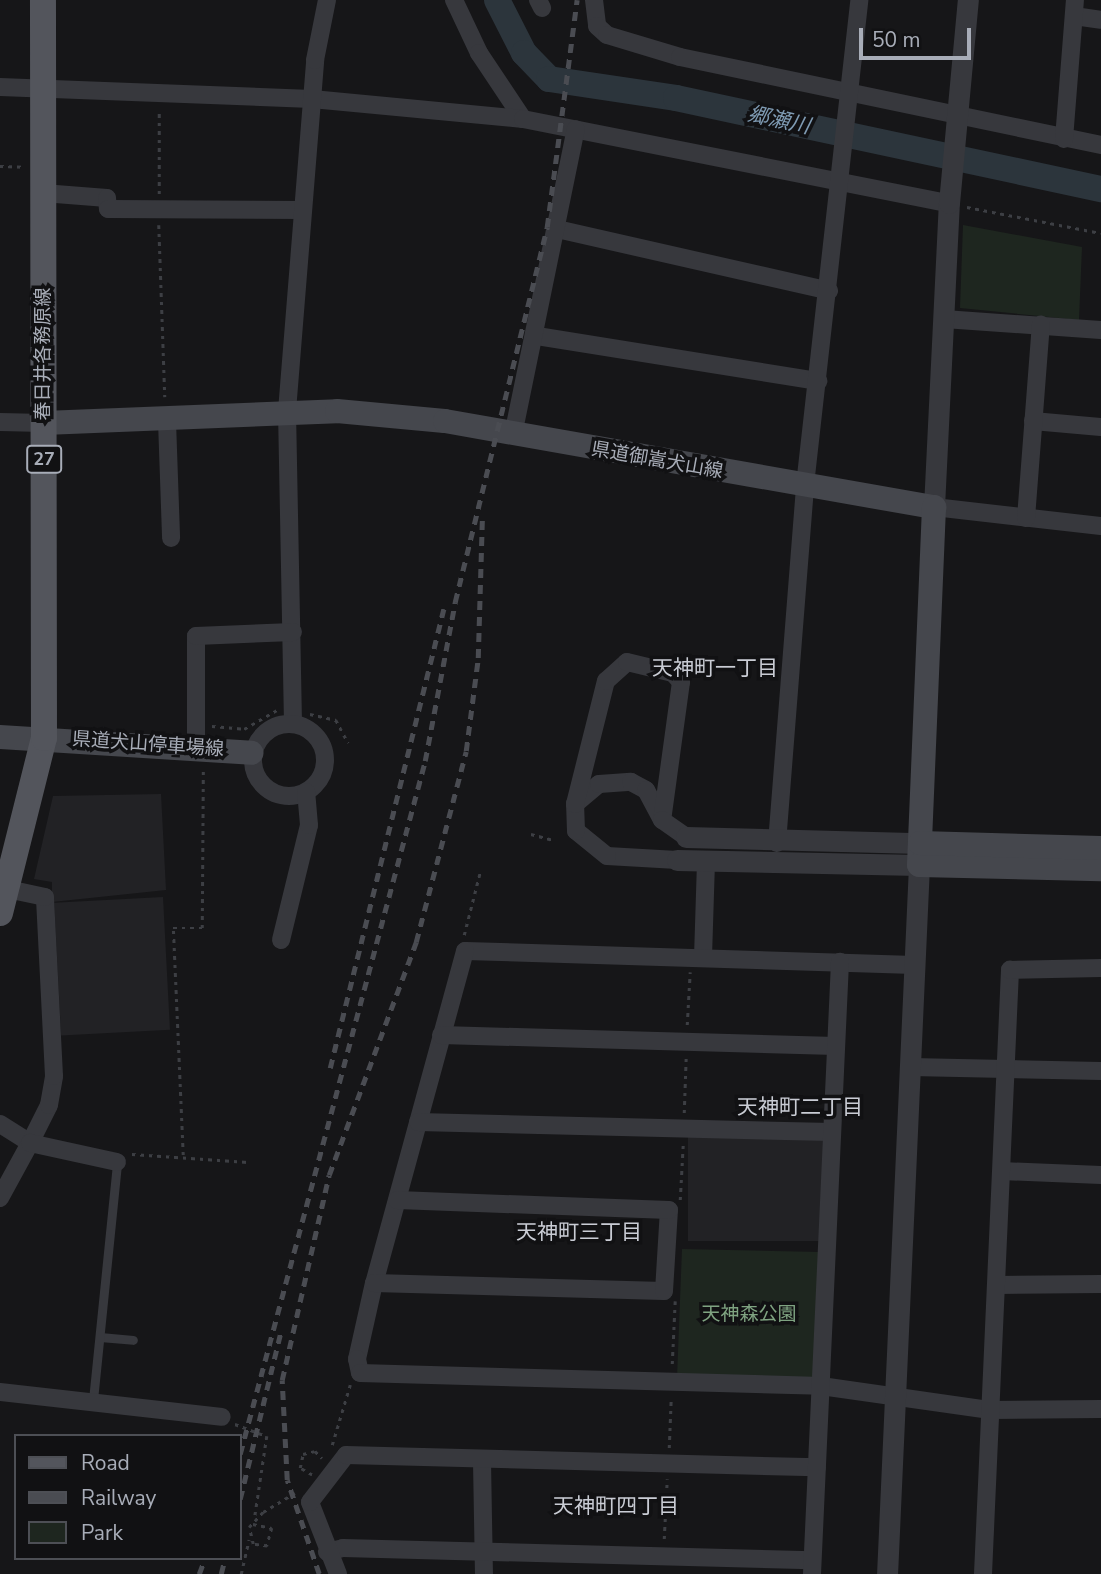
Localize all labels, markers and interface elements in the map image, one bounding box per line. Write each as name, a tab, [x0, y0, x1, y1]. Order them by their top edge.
scale bar	[863, 14, 975, 58]
text: 50 m	[872, 26, 921, 54]
water label: 郷瀬川	[746, 101, 812, 139]
street label: 春日井各務原線	[33, 288, 55, 420]
street label: 県道御嵩犬山線	[590, 438, 724, 484]
road number: 27	[25, 444, 63, 474]
district label: 天神町一丁目	[652, 655, 778, 681]
street label: 県道犬山停車場線	[71, 728, 225, 762]
district label: 天神町二丁目	[737, 1094, 863, 1120]
district label: 天神町三丁目	[516, 1219, 642, 1245]
park label: 天神森公園	[702, 1304, 796, 1326]
legend	[14, 1434, 242, 1560]
text: Road	[81, 1449, 130, 1477]
text: Railway	[81, 1484, 156, 1512]
district label: 天神町四丁目	[553, 1493, 679, 1519]
text: Park	[81, 1519, 123, 1547]

